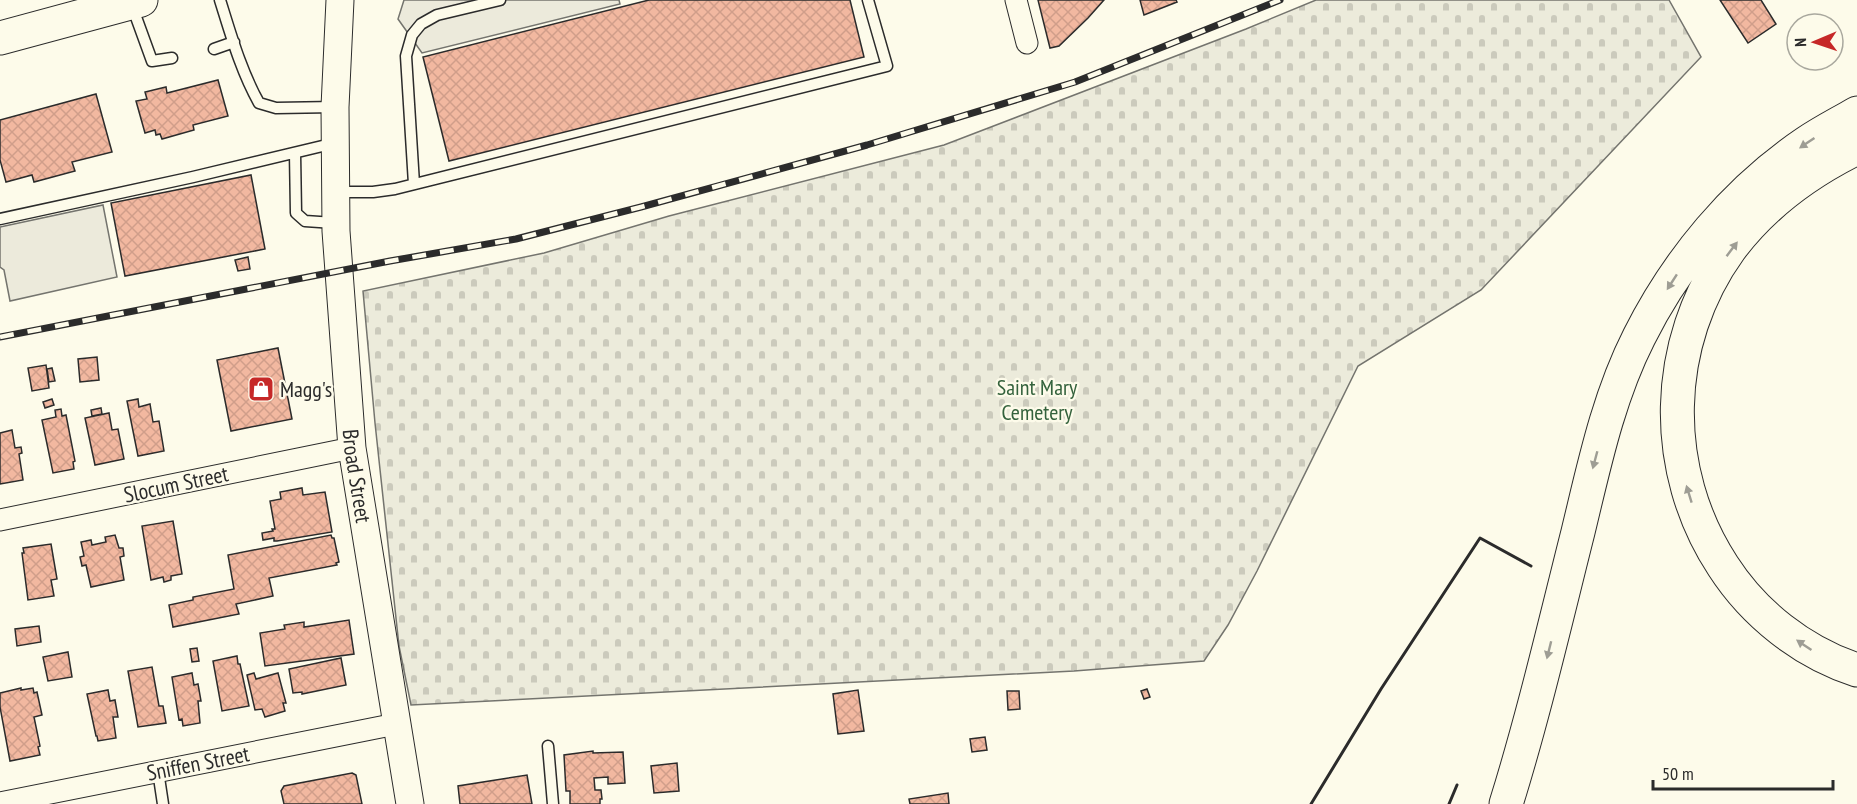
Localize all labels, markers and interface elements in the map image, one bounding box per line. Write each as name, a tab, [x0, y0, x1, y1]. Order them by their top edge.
north arrow	[1785, 12, 1845, 72]
text: N	[1790, 38, 1810, 47]
one-way arrow	[1799, 137, 1815, 149]
one-way arrow	[1725, 241, 1737, 256]
one-way arrow	[1667, 274, 1678, 290]
park label: Saint Mary Cemetery	[997, 373, 1078, 426]
shop icon: Magg's	[246, 374, 276, 404]
place label: Magg's	[280, 375, 332, 403]
street label: Broad Street	[337, 428, 378, 525]
one-way arrow	[1590, 451, 1600, 470]
street label: Slocum Street	[121, 459, 231, 509]
one-way arrow	[1684, 485, 1693, 503]
one-way arrow	[1797, 639, 1813, 651]
one-way arrow	[1543, 640, 1553, 659]
street label: Sniffen Street	[144, 739, 252, 787]
scale bar	[1653, 753, 1833, 791]
text: 50 m	[1662, 762, 1694, 785]

